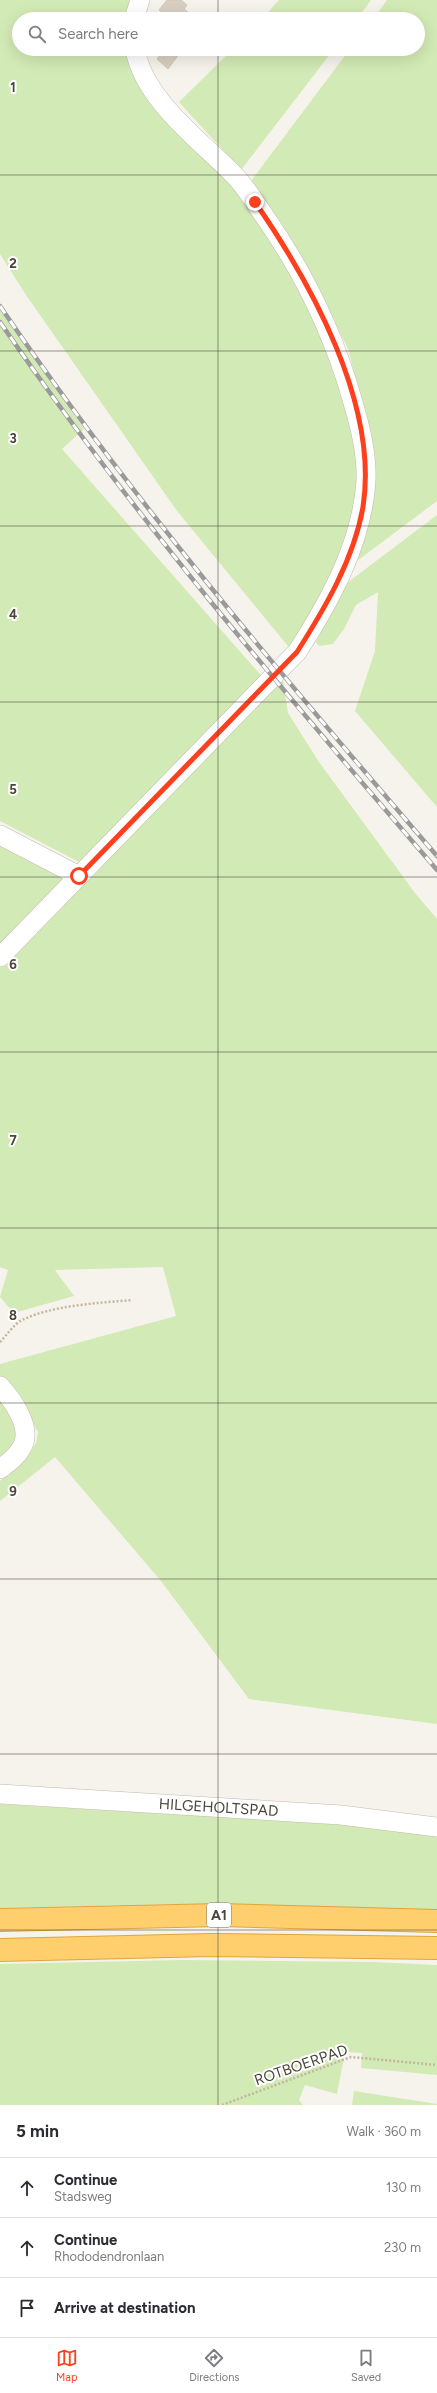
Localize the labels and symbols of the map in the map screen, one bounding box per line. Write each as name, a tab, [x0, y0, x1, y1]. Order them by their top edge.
text: 1	[10, 80, 16, 95]
route end	[246, 193, 264, 211]
text: 2	[9, 256, 17, 271]
text: 3	[9, 431, 17, 446]
text: 4	[9, 607, 17, 622]
text: 5	[9, 782, 17, 797]
route start	[70, 867, 88, 885]
text: 6	[9, 957, 17, 972]
text: 7	[9, 1133, 17, 1148]
text: 8	[9, 1308, 17, 1323]
text: 9	[9, 1484, 17, 1499]
street label: HILGEHOLTSPAD	[158, 1795, 279, 1820]
road number: A1	[207, 1903, 231, 1927]
street label: ROTBOERPAD	[252, 2041, 350, 2089]

